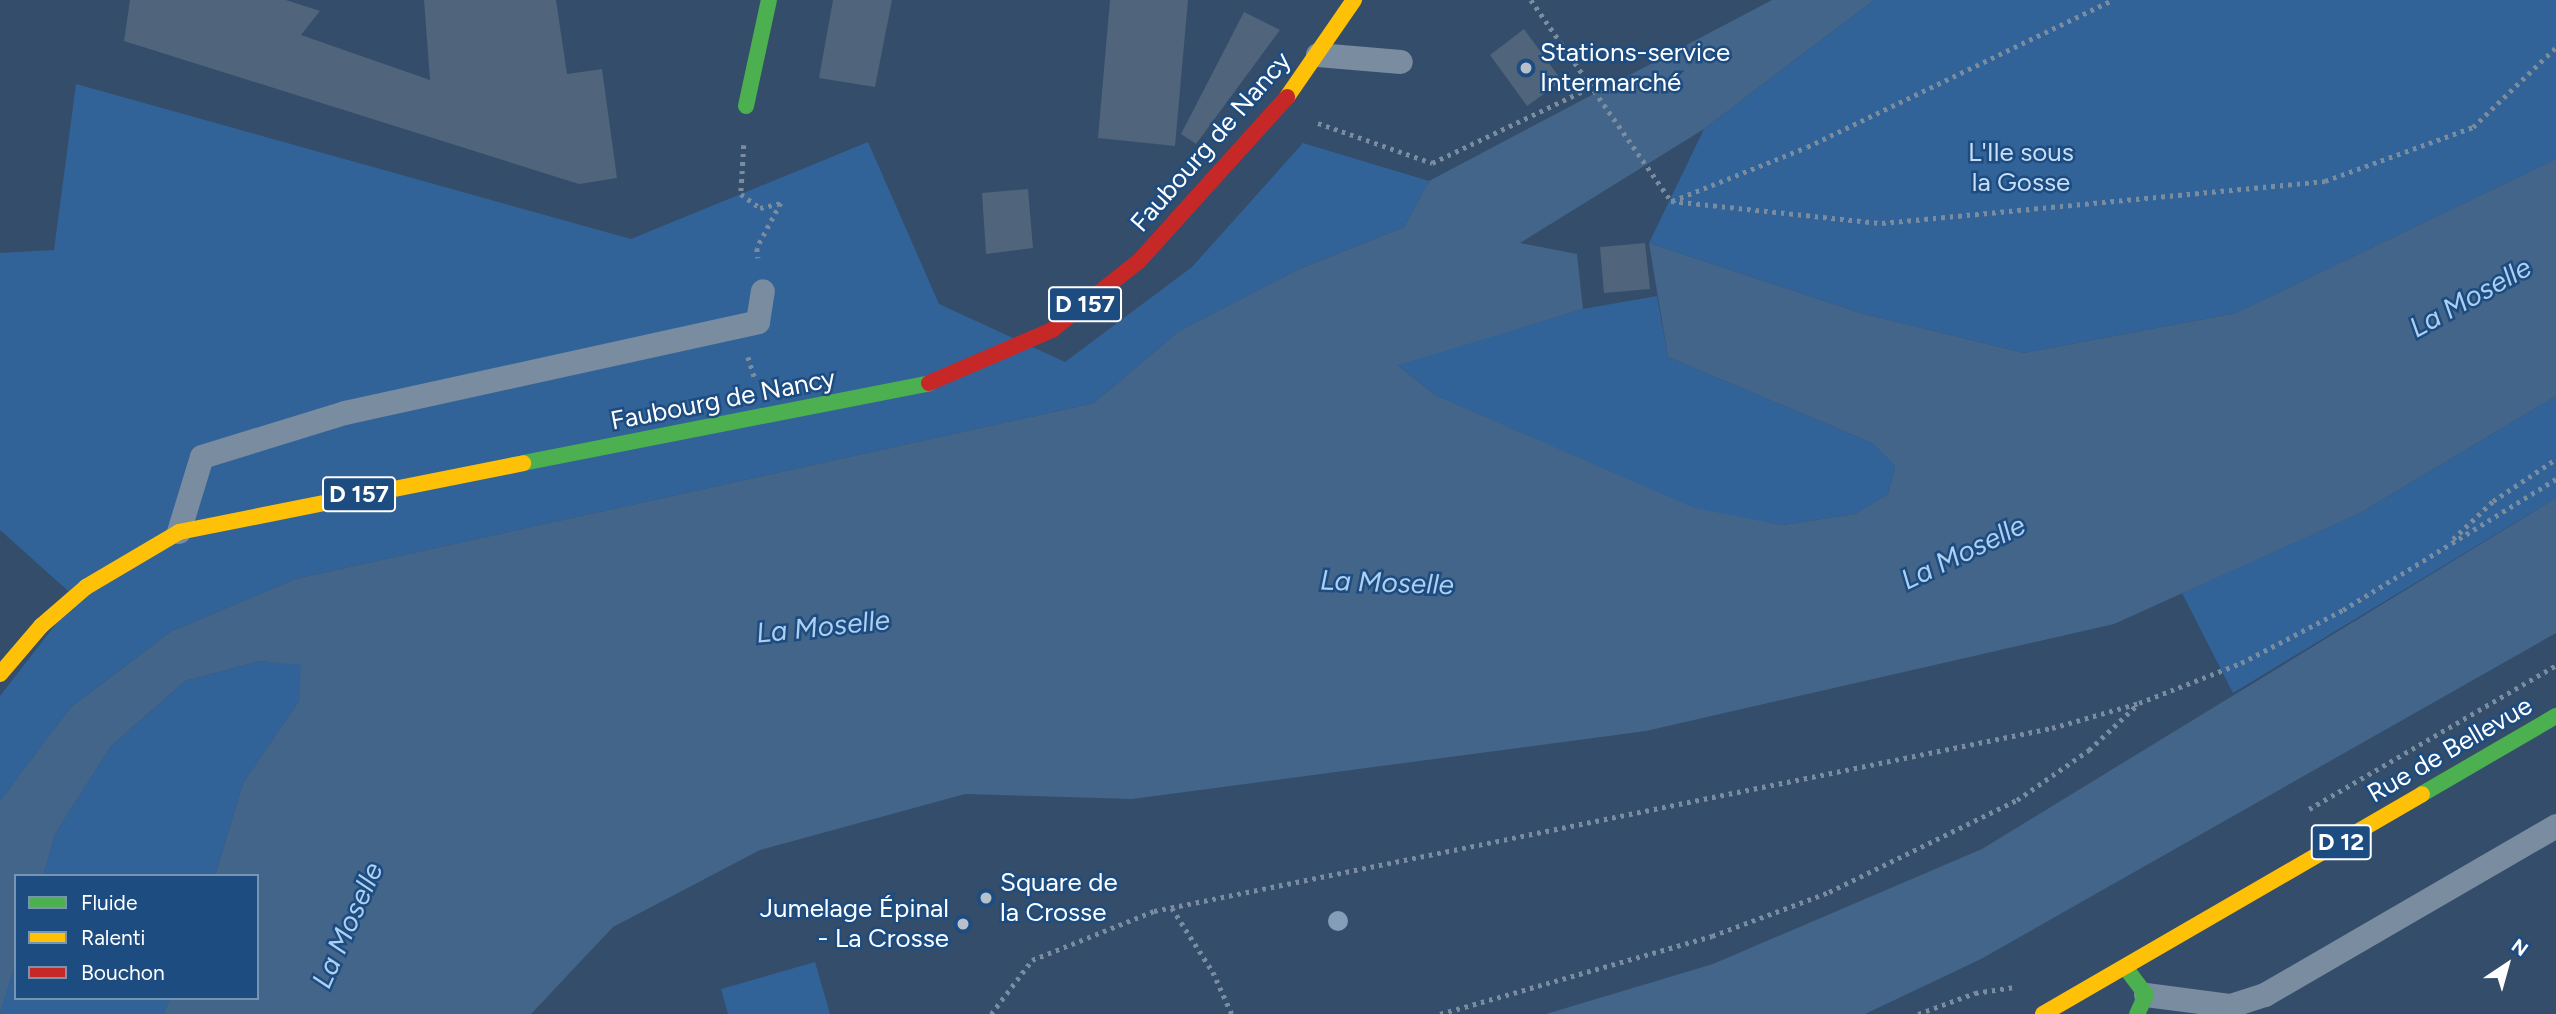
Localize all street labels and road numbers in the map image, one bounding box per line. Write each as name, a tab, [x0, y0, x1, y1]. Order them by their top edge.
street label: Faubourg de Nancy	[1124, 46, 1298, 238]
road number: D 157	[1046, 284, 1124, 324]
street label: Faubourg de Nancy	[608, 363, 838, 437]
road number: D 157	[320, 474, 398, 514]
street label: Rue de Bellevue	[2362, 690, 2538, 810]
road number: D 12	[2310, 822, 2372, 862]

